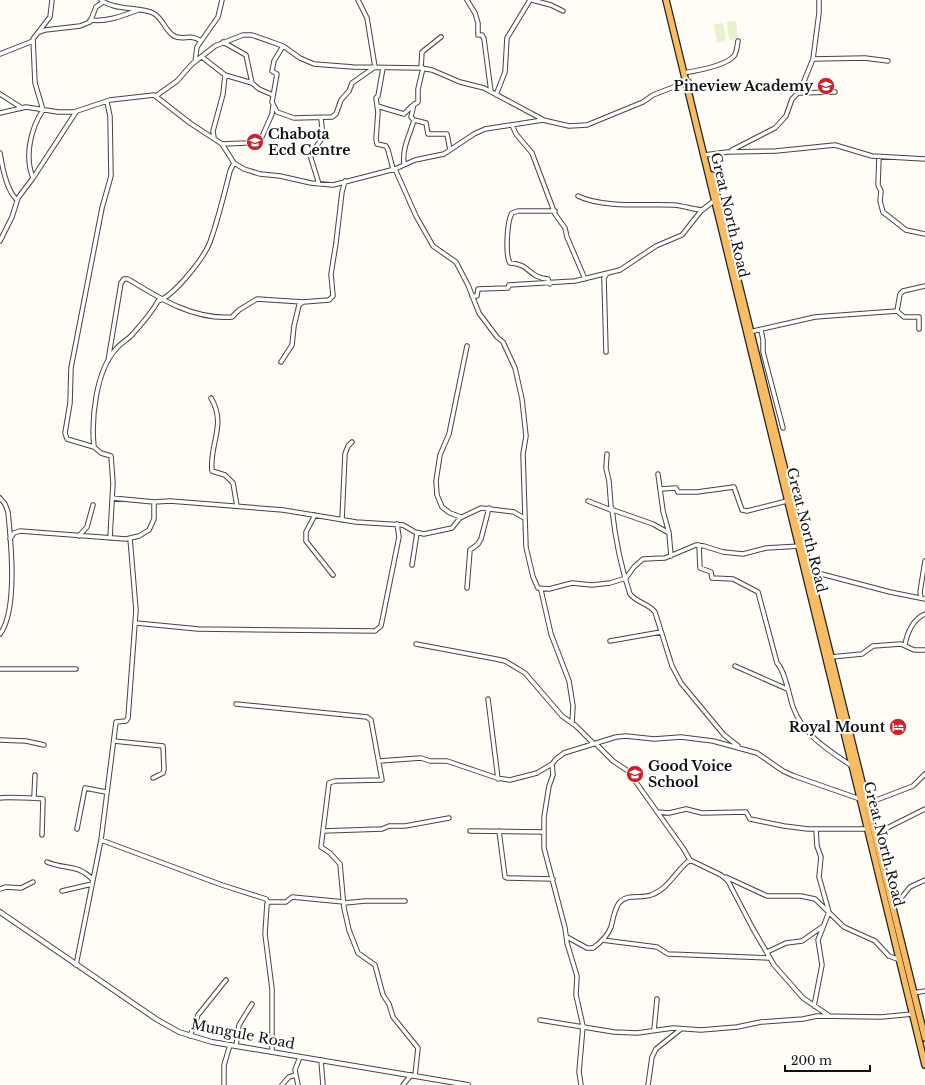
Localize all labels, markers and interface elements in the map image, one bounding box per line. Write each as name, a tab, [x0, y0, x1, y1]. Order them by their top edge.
school or university icon: Pineview Academy	[816, 76, 836, 96]
place label: Pineview Academy	[674, 77, 814, 95]
place label: Chabota Ecd Centre	[268, 125, 350, 159]
school or university icon: Chabota Ecd Centre	[245, 132, 265, 152]
street label: Great North Road	[707, 151, 753, 280]
street label: Great North Road	[783, 466, 831, 595]
hotel icon: Royal Mount	[888, 717, 908, 737]
place label: Royal Mount	[789, 718, 886, 736]
place label: Good Voice School	[648, 757, 732, 791]
school or university icon: Good Voice School	[625, 764, 645, 784]
street label: Great North Road	[860, 780, 908, 909]
street label: Mungule Road	[189, 1015, 297, 1053]
scale bar	[785, 1047, 870, 1073]
text: 200 m	[791, 1053, 832, 1068]

